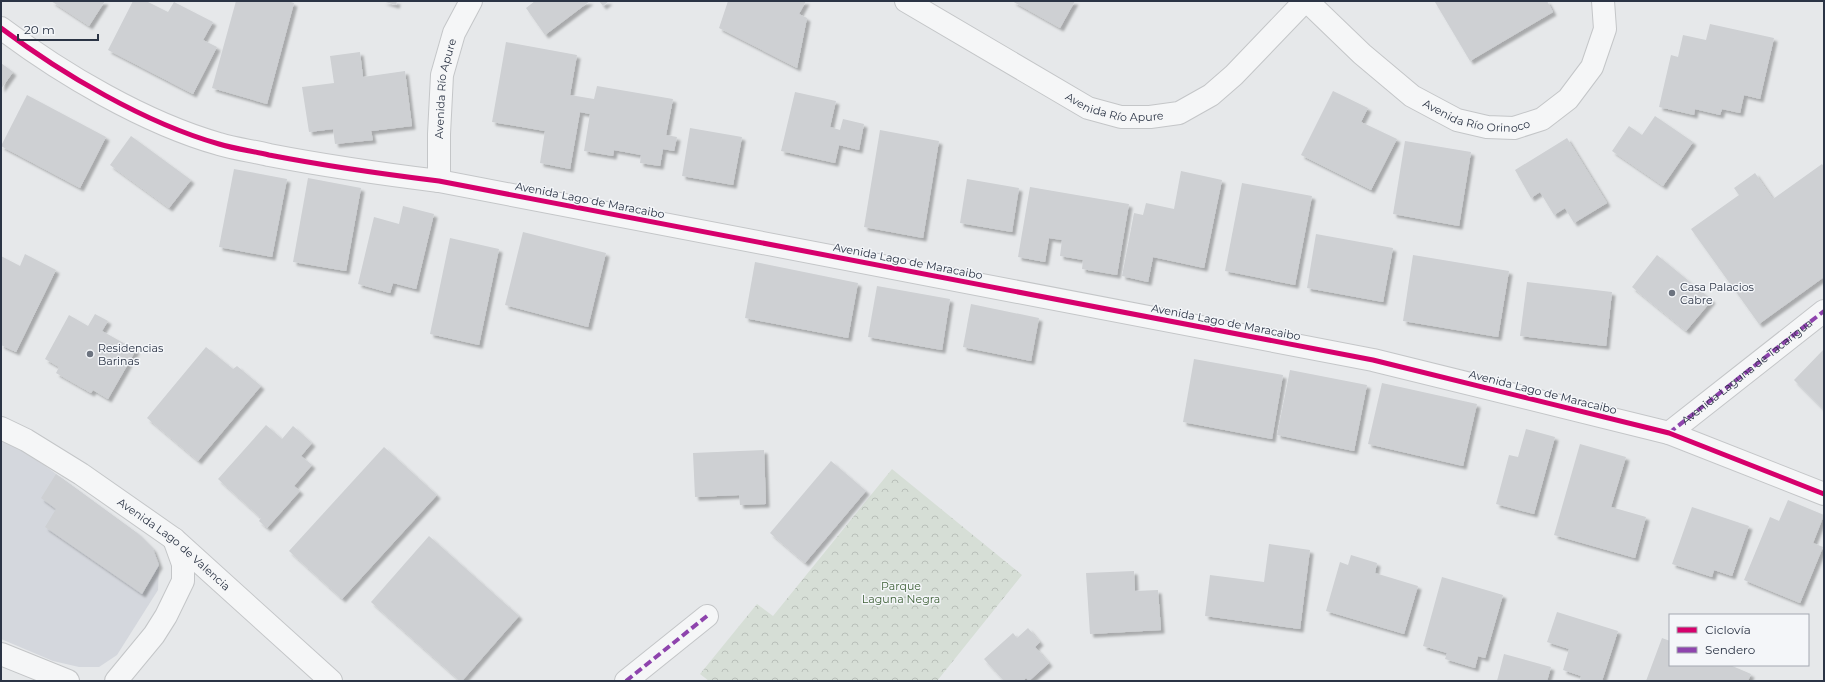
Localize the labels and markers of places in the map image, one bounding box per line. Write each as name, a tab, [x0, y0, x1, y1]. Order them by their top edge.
place label: Casa Palacios Cabre	[1680, 280, 1755, 307]
marker: Casa Palacios Cabre	[1667, 288, 1677, 298]
place label: Residencias Barinas	[98, 341, 164, 368]
marker: Residencias Barinas	[85, 349, 95, 359]

